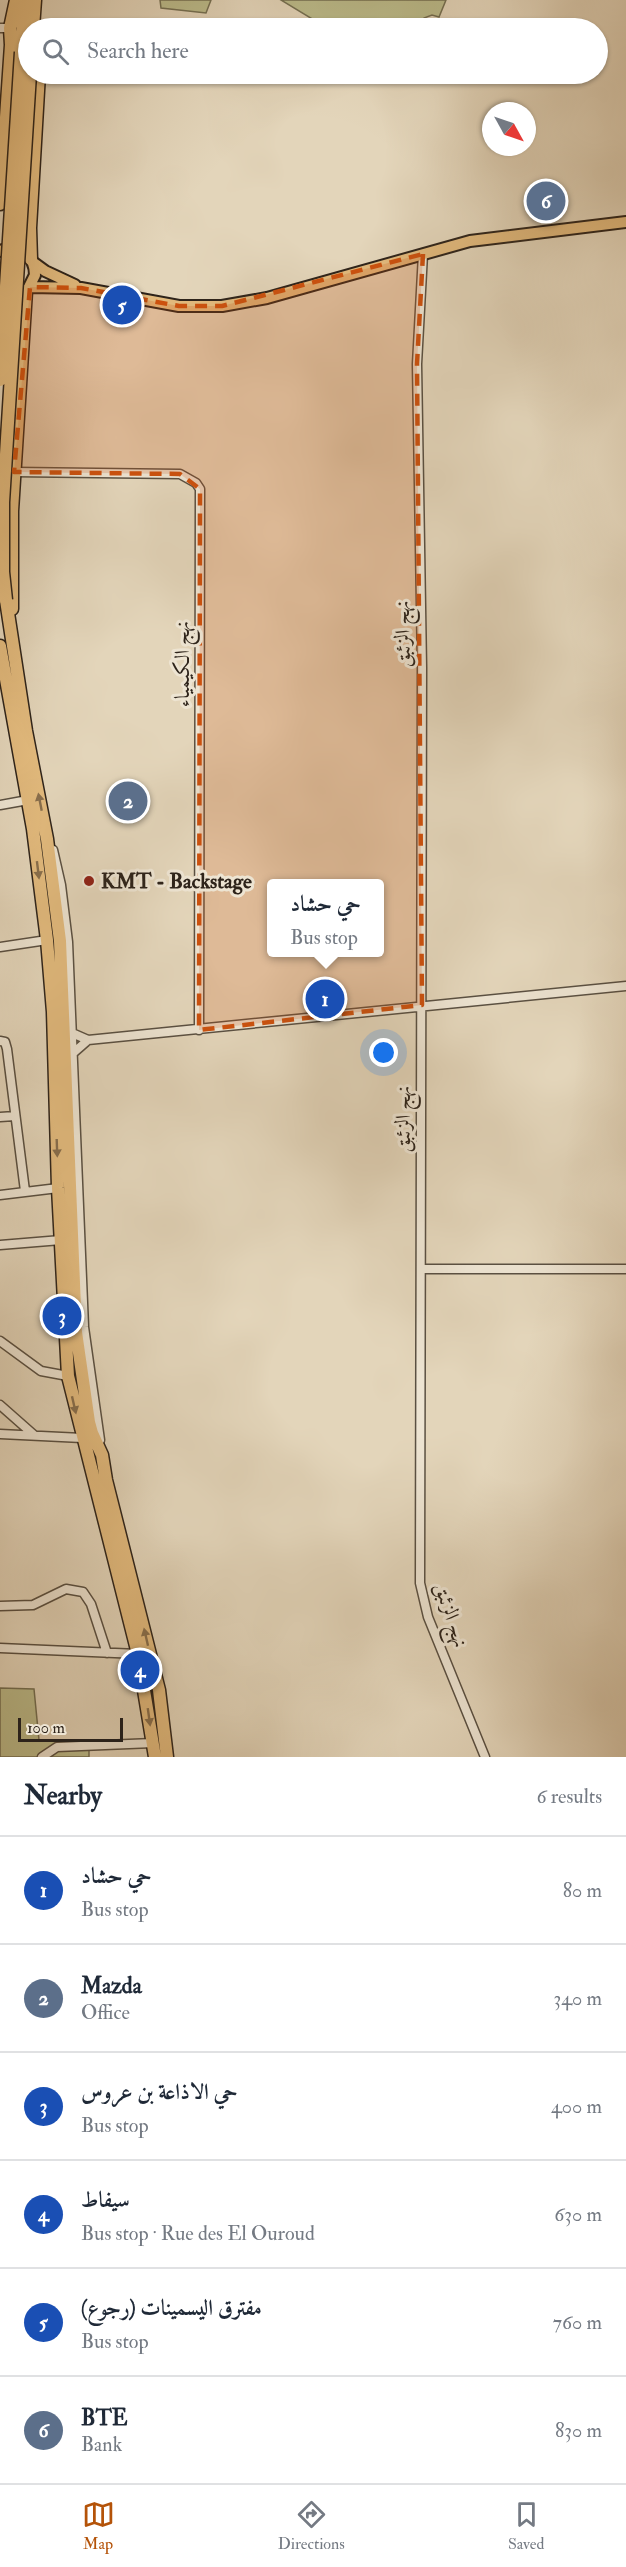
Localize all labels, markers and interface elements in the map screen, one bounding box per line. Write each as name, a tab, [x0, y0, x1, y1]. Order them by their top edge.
search box	[18, 18, 608, 84]
icon: search	[39, 35, 72, 68]
text: Search here	[87, 37, 189, 65]
north arrow	[482, 102, 536, 156]
pin: 6	[526, 178, 566, 224]
pin: 5	[102, 282, 142, 328]
street label: نهج الزئبق	[389, 600, 422, 668]
street label: نهج الكيمياء	[169, 621, 201, 707]
pin: 2	[108, 778, 148, 824]
one-way arrow	[35, 792, 44, 811]
one-way arrow	[33, 860, 43, 879]
place label: KMT - Backstage	[101, 868, 252, 895]
marker: KMT - Backstage	[82, 874, 96, 888]
popup	[267, 879, 384, 957]
text: حي حشاد	[290, 890, 361, 918]
text: Bus stop	[290, 925, 358, 950]
pin: 1	[306, 976, 344, 1022]
your location	[369, 1038, 398, 1067]
street label: نهج الزئبق	[390, 1086, 422, 1152]
one-way arrow	[52, 1138, 62, 1157]
pin: 3	[42, 1294, 82, 1338]
one-way arrow	[70, 1395, 80, 1414]
street label: نهج الزئبق	[423, 1579, 474, 1653]
one-way arrow	[141, 1628, 151, 1647]
pin: 4	[120, 1648, 160, 1692]
one-way arrow	[145, 1707, 154, 1726]
scale bar	[18, 1715, 123, 1742]
text: 100 m	[27, 1718, 65, 1738]
text: Nearby	[24, 1780, 102, 1812]
text: 6 results	[536, 1784, 602, 1809]
text: حي حشاد	[81, 1862, 152, 1890]
text: 1	[40, 1878, 47, 1903]
text: 80 m	[563, 1878, 602, 1903]
text: Bus stop	[81, 1897, 149, 1922]
text: Mazda	[81, 1972, 142, 2000]
text: 2	[38, 1986, 49, 2011]
text: 340 m	[554, 1986, 602, 2011]
text: Office	[81, 2000, 130, 2025]
text: حي الاذاعة بن عروس	[81, 2078, 238, 2106]
text: 3	[40, 2094, 47, 2119]
text: 400 m	[551, 2094, 602, 2119]
text: Bus stop	[81, 2113, 149, 2138]
text: سيفاط	[81, 2186, 130, 2214]
text: 4	[38, 2202, 49, 2227]
text: 630 m	[554, 2202, 602, 2227]
text: Bus stop · Rue des El Ouroud	[81, 2221, 315, 2246]
text: مفترق اليسمينات (رجوع)	[81, 2294, 262, 2322]
text: 5	[39, 2310, 48, 2335]
text: 760 m	[553, 2310, 602, 2335]
text: Bus stop	[81, 2329, 149, 2354]
text: BTE	[81, 2404, 128, 2432]
text: 6	[38, 2418, 49, 2443]
text: 830 m	[555, 2418, 602, 2443]
text: Bank	[81, 2432, 122, 2457]
tab: Map	[82, 2498, 115, 2554]
tab: Directions	[278, 2498, 345, 2554]
tab: Saved	[508, 2498, 544, 2554]

